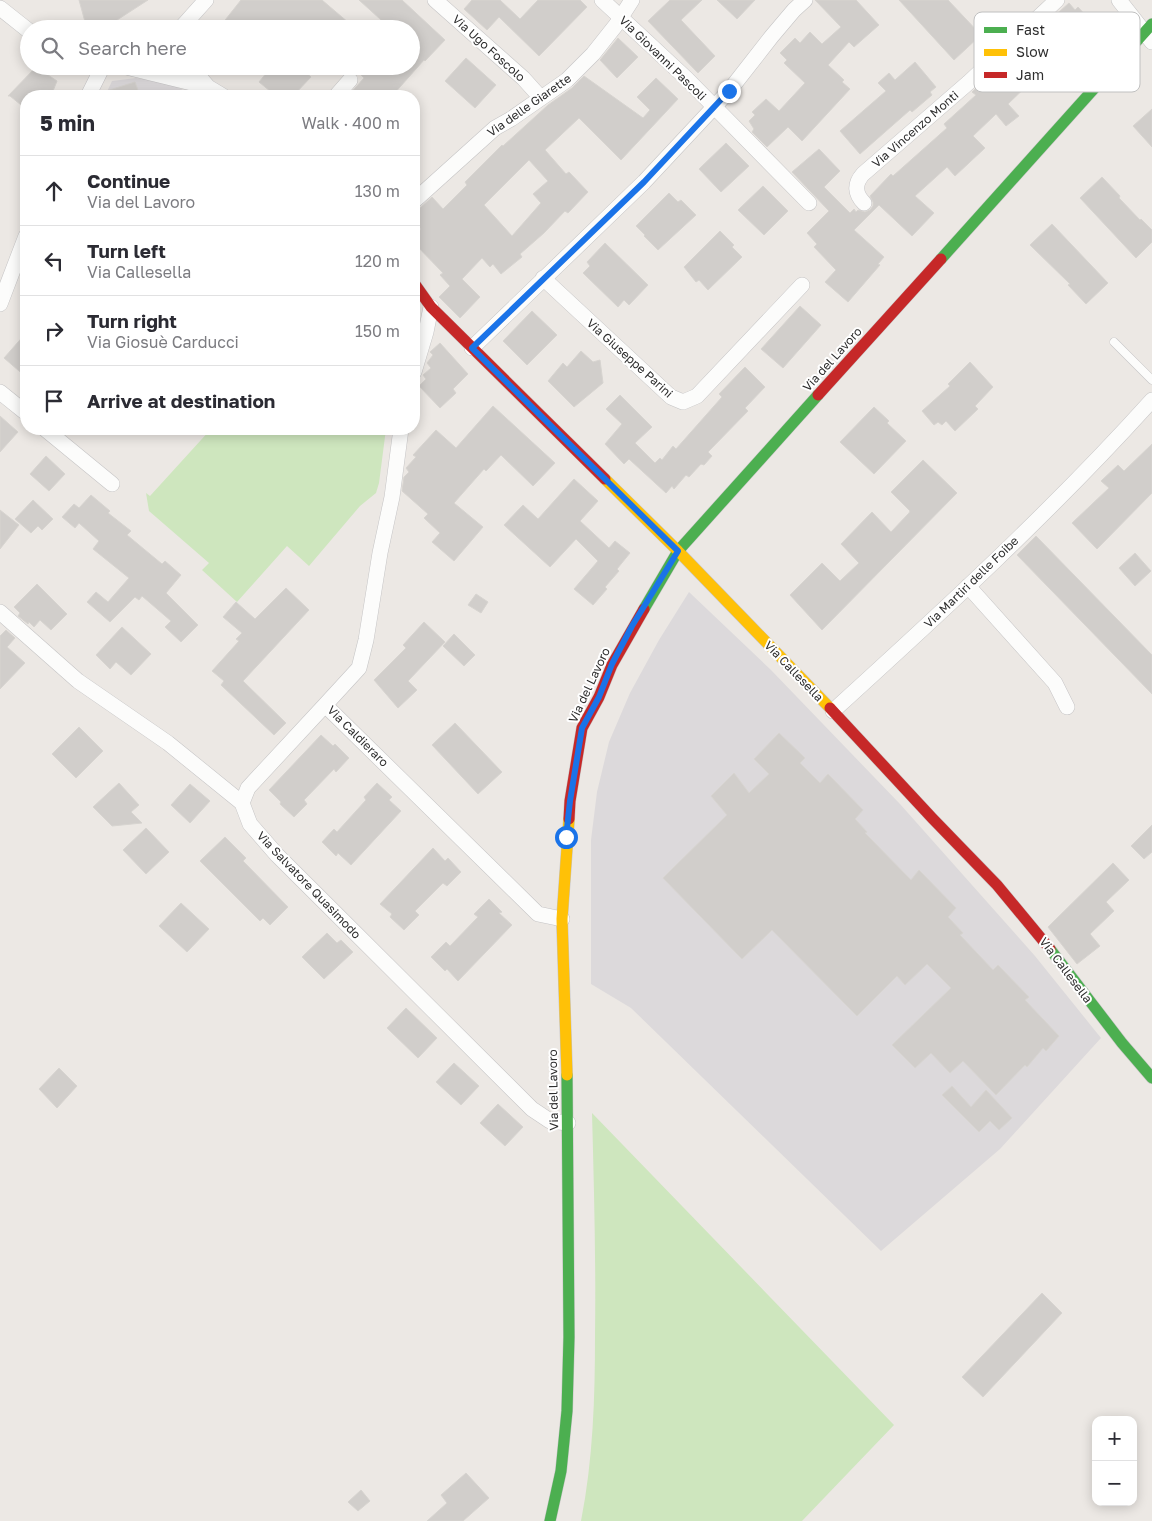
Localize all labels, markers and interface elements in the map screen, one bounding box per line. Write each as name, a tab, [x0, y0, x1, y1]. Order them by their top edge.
street label: Via Ugo Foscolo	[450, 11, 528, 85]
street label: Via Giovanni Pascoli	[616, 12, 710, 104]
legend	[974, 12, 1140, 92]
search box	[20, 20, 420, 75]
text: Fast	[1016, 21, 1045, 38]
icon: search	[38, 34, 66, 62]
text: Search here	[78, 36, 187, 59]
text: Slow	[1016, 43, 1049, 60]
text: Jam	[1016, 66, 1044, 83]
street label: Via delle Giarette	[484, 70, 574, 140]
route end	[718, 80, 741, 103]
street label: Via Vincenzo Monti	[869, 87, 961, 171]
text: 5 min	[40, 110, 95, 136]
text: Walk · 400 m	[302, 113, 400, 133]
text: Continue	[87, 169, 170, 192]
icon: ahead	[40, 177, 68, 205]
text: 130 m	[355, 181, 400, 201]
text: Via del Lavoro	[87, 192, 195, 212]
text: Turn left	[87, 239, 166, 262]
icon: left	[40, 247, 68, 275]
text: 120 m	[355, 251, 400, 271]
text: Via Callesella	[87, 262, 191, 282]
text: Turn right	[87, 309, 177, 332]
street label: Via Giuseppe Parini	[584, 315, 676, 401]
icon: right	[40, 317, 68, 345]
text: 150 m	[355, 321, 400, 341]
street label: Via del Lavoro	[799, 324, 865, 394]
text: Via Giosuè Carducci	[87, 332, 239, 352]
icon: arrive	[40, 387, 68, 415]
text: Arrive at destination	[87, 389, 275, 412]
street label: Via Martiri delle Foibe	[921, 533, 1021, 631]
street label: Via Callesella	[761, 638, 827, 704]
street label: Via del Lavoro	[565, 645, 613, 725]
street label: Via Caldieraro	[324, 702, 392, 770]
route start	[555, 826, 578, 849]
street label: Via Salvatore Quasimodo	[254, 828, 364, 942]
street label: Via Callesella	[1036, 934, 1096, 1006]
street label: Via del Lavoro	[545, 1049, 561, 1131]
map controls	[1092, 1416, 1137, 1506]
button: +	[1092, 1416, 1137, 1461]
button: −	[1092, 1461, 1137, 1506]

